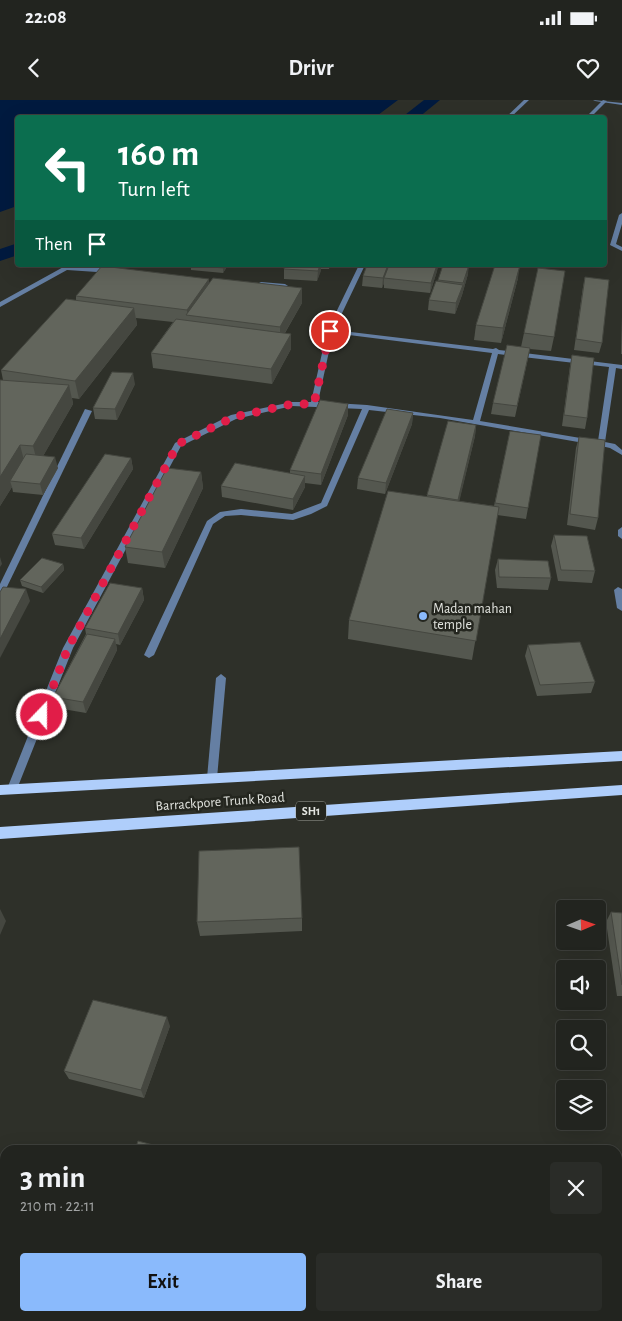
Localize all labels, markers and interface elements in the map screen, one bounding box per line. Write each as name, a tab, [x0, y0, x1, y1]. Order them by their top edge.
text: 22:08	[25, 8, 67, 27]
icon: back	[20, 54, 48, 82]
icon: heart	[574, 54, 602, 82]
text: Drivr	[288, 57, 334, 79]
icon: left	[35, 135, 100, 200]
text: 160 m	[118, 137, 199, 172]
text: Turn left	[118, 178, 190, 200]
icon: arrive	[83, 230, 111, 258]
text: Then	[35, 235, 73, 254]
pin	[309, 310, 351, 352]
icon: arrive	[316, 317, 344, 345]
place label: Madan mahan temple	[433, 602, 512, 632]
marker: Madan mahan temple	[417, 610, 429, 622]
position arrow	[15, 688, 67, 740]
street label: Barrackpore Trunk Road	[155, 791, 285, 813]
road number: SH1	[296, 801, 326, 820]
north arrow	[556, 900, 606, 950]
map controls	[556, 900, 606, 1130]
button: sound	[556, 960, 606, 1010]
button: search	[556, 1020, 606, 1070]
button: layers	[556, 1080, 606, 1130]
button: close	[550, 1162, 602, 1214]
text: 3 min	[20, 1163, 85, 1193]
text: 210 m · 22:11	[20, 1198, 95, 1214]
button: Exit	[20, 1253, 306, 1311]
button: Share	[316, 1253, 602, 1311]

